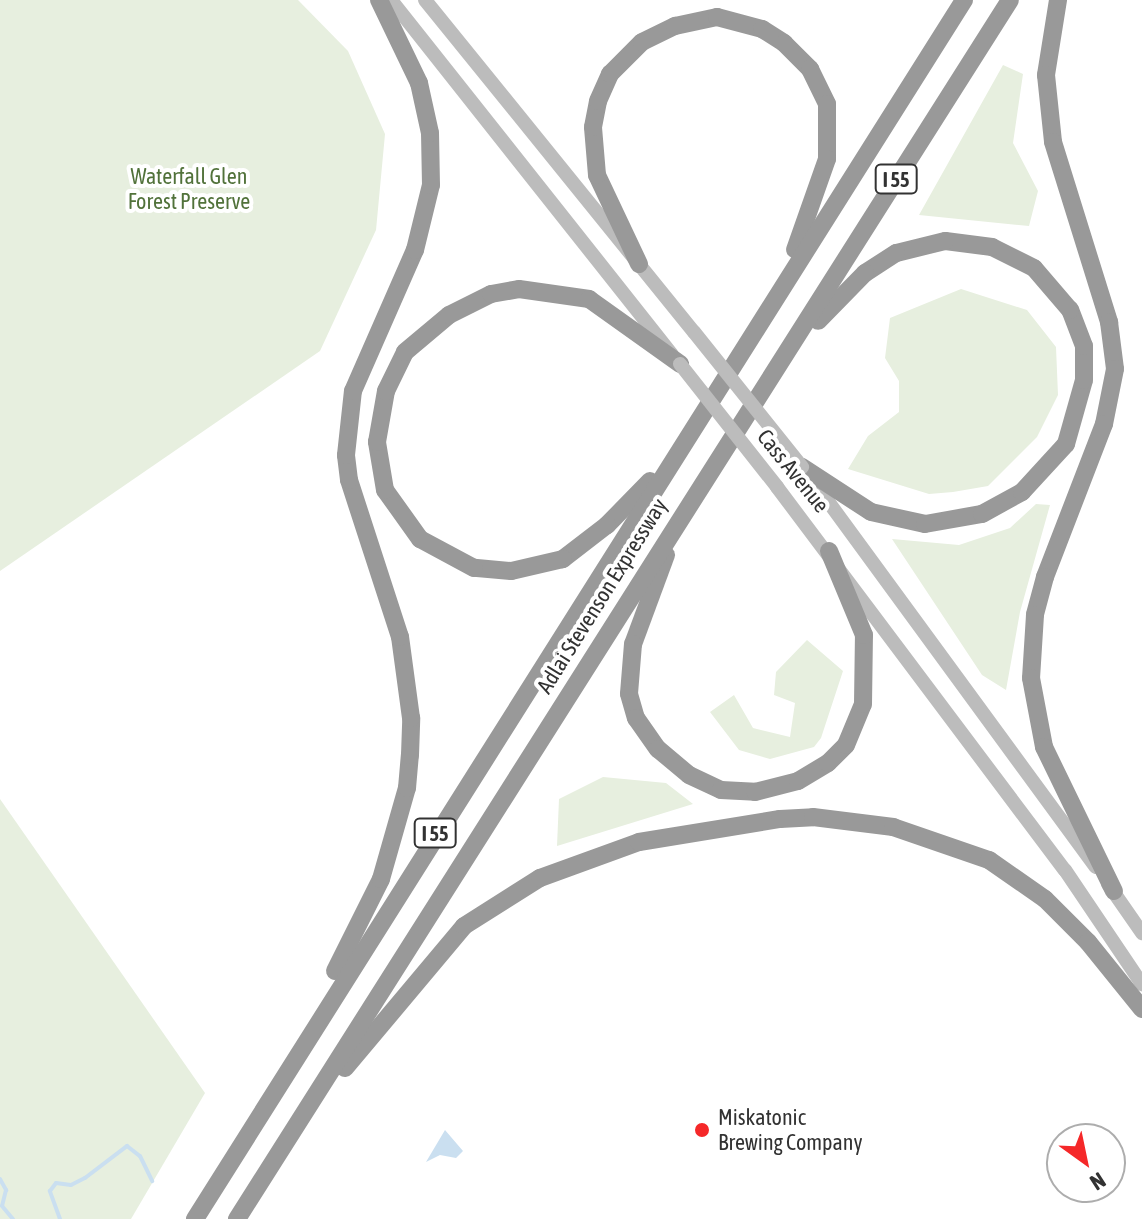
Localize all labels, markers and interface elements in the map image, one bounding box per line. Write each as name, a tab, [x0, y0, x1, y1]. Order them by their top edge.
park label: Waterfall Glen Forest Preserve	[128, 163, 250, 214]
road number: I 55	[874, 163, 918, 195]
street label: Cass Avenue	[751, 424, 835, 518]
street label: Adlai Stevenson Expressway	[531, 494, 673, 698]
road number: I 55	[413, 817, 457, 849]
place label: Miskatonic Brewing Company	[718, 1104, 862, 1156]
marker: Miskatonic Brewing Company	[693, 1121, 711, 1139]
north arrow	[1046, 1123, 1126, 1203]
text: N	[1085, 1167, 1111, 1196]

